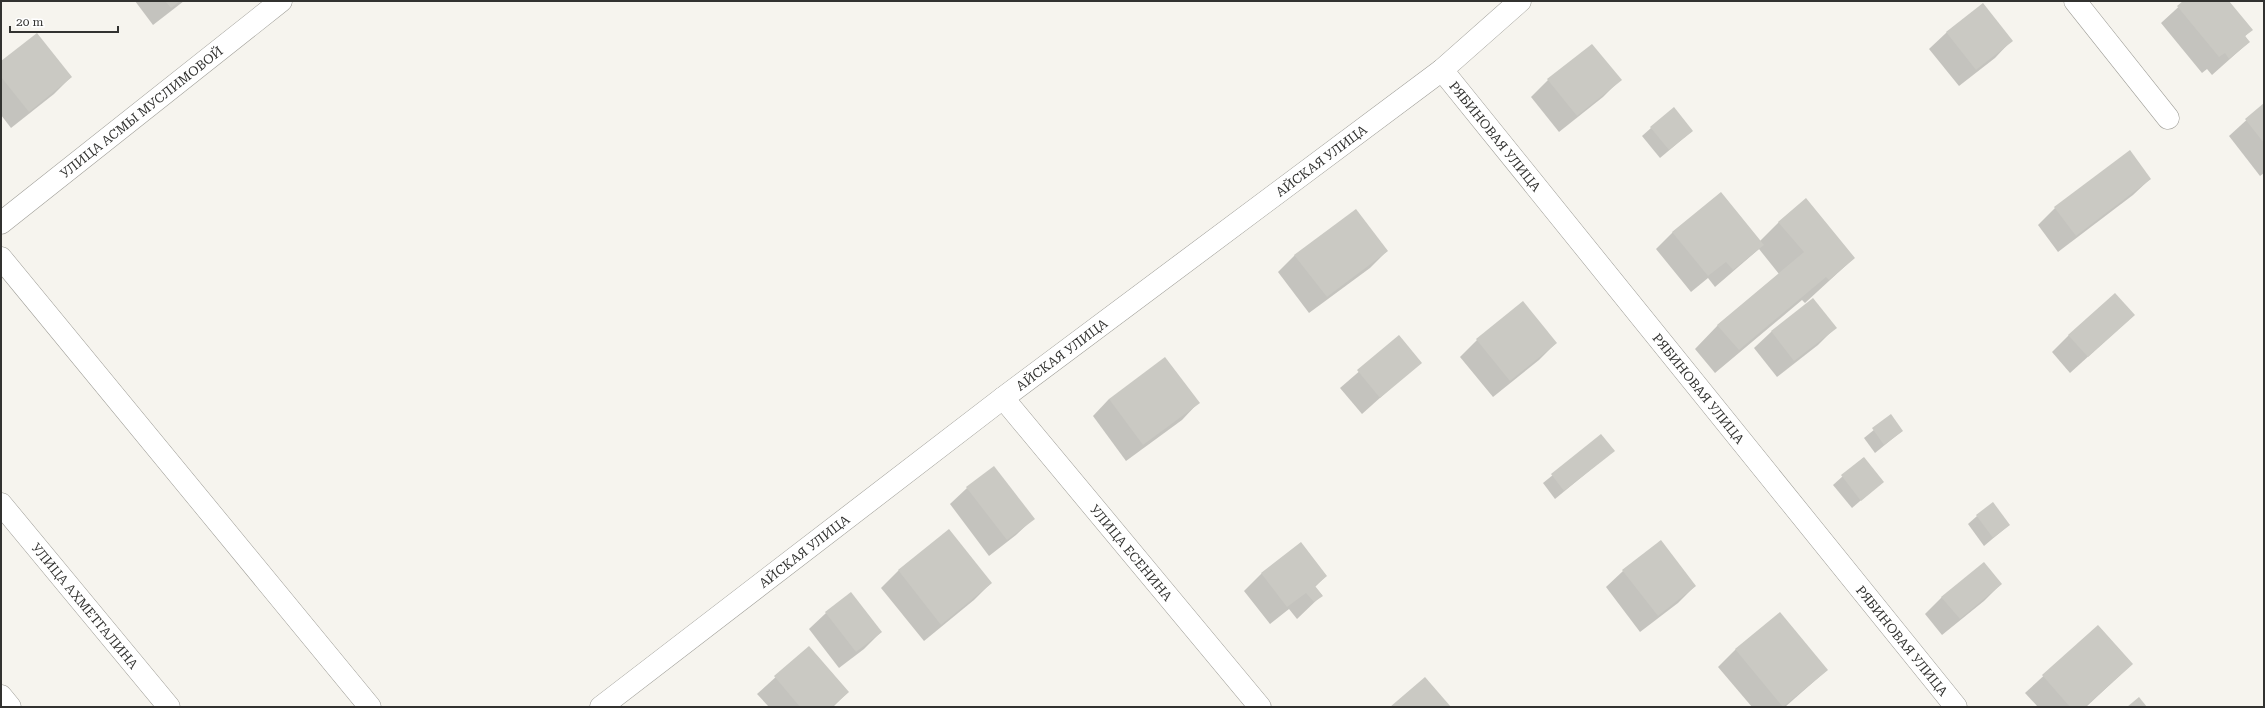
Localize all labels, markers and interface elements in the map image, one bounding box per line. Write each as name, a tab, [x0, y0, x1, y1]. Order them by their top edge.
scale bar	[10, 8, 118, 34]
text: 20 m	[16, 15, 43, 29]
street label: УЛИЦА АСМЫ МУСЛИМОВОЙ	[57, 43, 226, 181]
street label: РЯБИНОВАЯ УЛИЦА	[1446, 78, 1544, 195]
street label: АЙСКАЯ УЛИЦА	[1273, 122, 1370, 200]
street label: АЙСКАЯ УЛИЦА	[1013, 316, 1110, 394]
street label: РЯБИНОВАЯ УЛИЦА	[1650, 331, 1747, 447]
street label: УЛИЦА ЕСЕНИНА	[1087, 502, 1175, 604]
street label: АЙСКАЯ УЛИЦА	[756, 512, 852, 591]
street label: УЛИЦА АХМЕТГАЛИНА	[28, 540, 141, 672]
street label: РЯБИНОВАЯ УЛИЦА	[1853, 583, 1951, 699]

